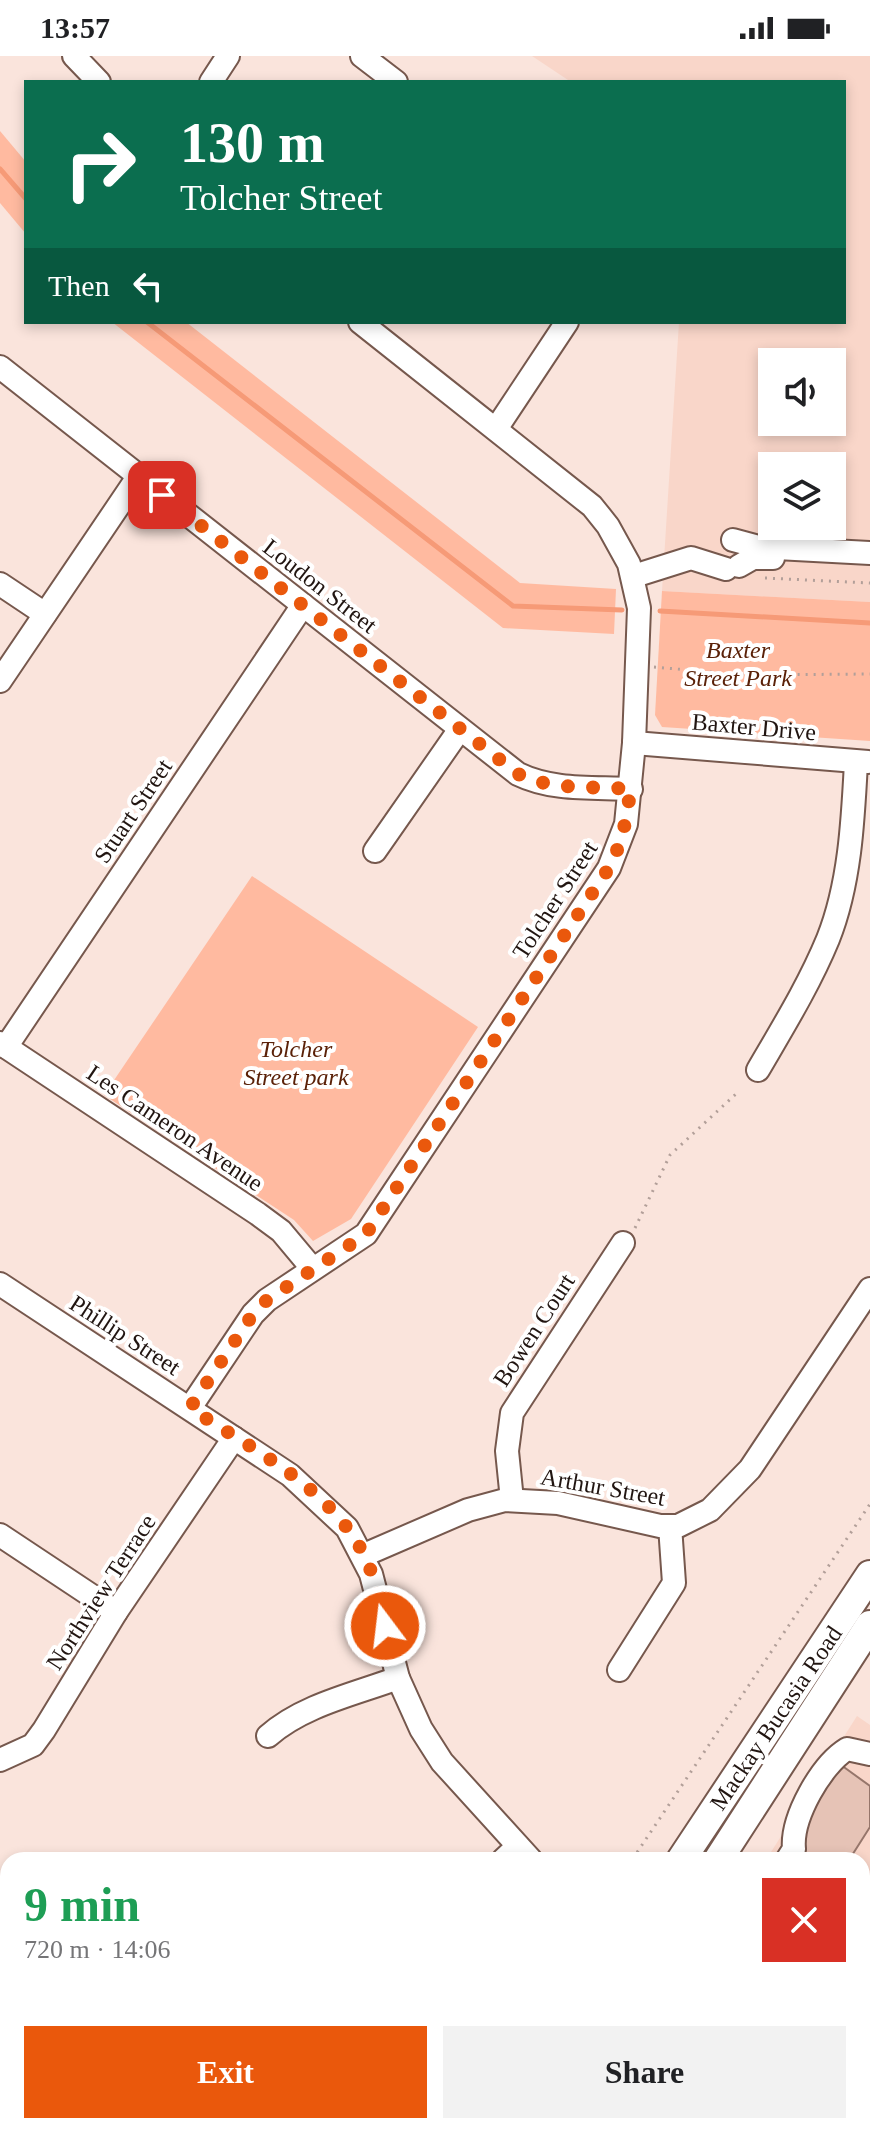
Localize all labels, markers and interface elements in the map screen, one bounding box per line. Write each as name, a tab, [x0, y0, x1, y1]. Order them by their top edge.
text: 13:57	[40, 11, 110, 44]
icon: right	[48, 112, 152, 216]
text: 130 m	[180, 112, 325, 174]
text: Tolcher Street	[180, 178, 382, 218]
icon: left	[126, 264, 170, 308]
text: Then	[48, 269, 110, 302]
map controls	[758, 348, 846, 540]
button: sound	[758, 348, 846, 436]
button: layers	[758, 452, 846, 540]
pin	[128, 461, 196, 529]
icon: arrive	[140, 473, 184, 517]
street label: Loudon Street	[258, 534, 382, 639]
park label: Baxter Street Park	[684, 637, 792, 691]
street label: Baxter Drive	[691, 709, 817, 745]
street label: Stuart Street	[89, 754, 177, 868]
street label: Tolcher Street	[507, 836, 603, 964]
park label: Tolcher Street park	[243, 1036, 349, 1090]
street label: Les Cameron Avenue	[82, 1060, 268, 1196]
street label: Bowen Court	[488, 1269, 580, 1391]
street label: Phillip Street	[65, 1290, 185, 1380]
street label: Arthur Street	[539, 1463, 668, 1511]
street label: Northview Terrace	[41, 1510, 161, 1674]
position arrow	[343, 1584, 427, 1668]
street label: Mackay Bucasia Road	[705, 1621, 847, 1815]
text: 9 min	[24, 1878, 140, 1931]
button: close	[762, 1878, 846, 1962]
text: 720 m · 14:06	[24, 1935, 171, 1964]
button: Exit	[24, 2026, 427, 2118]
button: Share	[443, 2026, 846, 2118]

